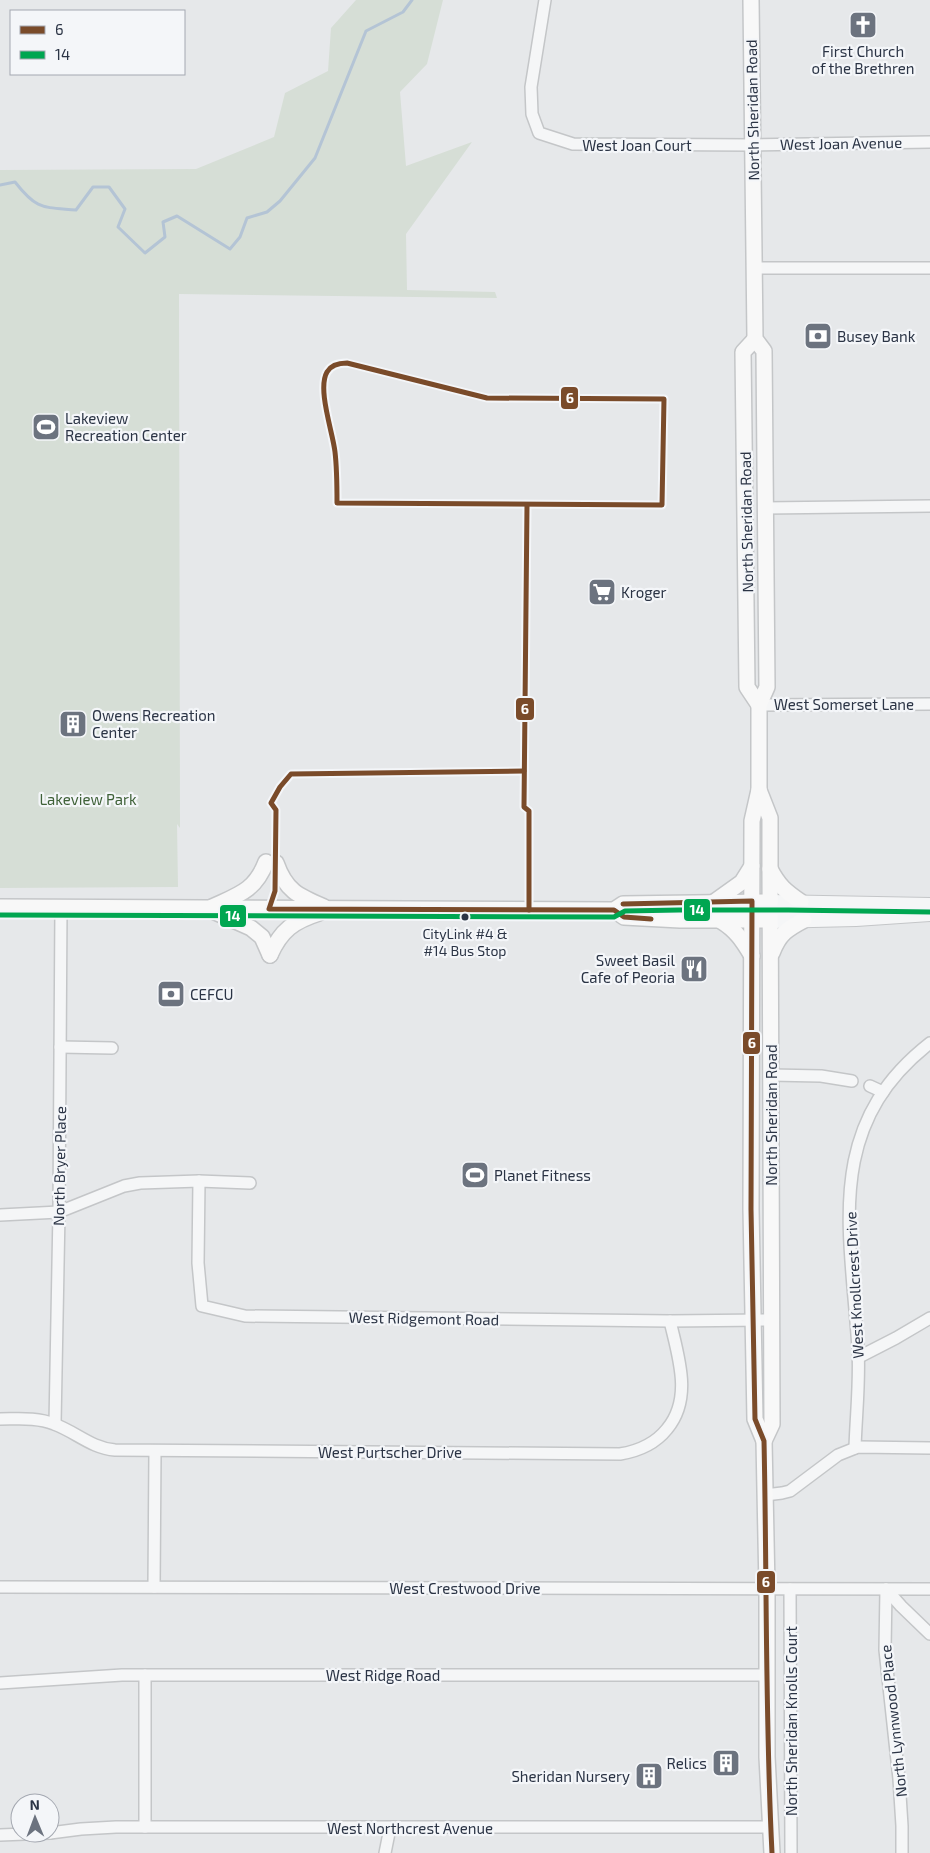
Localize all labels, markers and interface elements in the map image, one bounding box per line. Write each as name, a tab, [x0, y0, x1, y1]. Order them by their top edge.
legend	[10, 10, 185, 75]
church icon: First Church of the Brethren	[848, 10, 878, 40]
text: 6	[55, 20, 64, 38]
street label: North Sheridan Road	[742, 39, 762, 181]
place label: First Church of the Brethren	[811, 42, 915, 77]
text: 14	[55, 45, 70, 63]
street label: West Joan Avenue	[780, 133, 902, 153]
street label: West Joan Court	[582, 136, 692, 154]
bank icon: Busey Bank	[803, 321, 833, 351]
place label: Busey Bank	[837, 327, 916, 345]
line badge: 6	[560, 386, 579, 410]
text: 6	[566, 389, 574, 406]
place label: Lakeview Recreation Center	[65, 409, 187, 444]
sports icon: Lakeview Recreation Center	[31, 412, 61, 442]
street label: North Sheridan Road	[736, 451, 756, 593]
supermarket icon: Kroger	[587, 577, 617, 607]
place label: Kroger	[621, 583, 667, 601]
street label: West Somerset Lane	[774, 695, 914, 713]
line badge: 6	[515, 697, 535, 721]
text: 6	[521, 700, 529, 717]
place label: Owens Recreation Center	[92, 706, 215, 741]
building icon: Owens Recreation Center	[58, 709, 88, 739]
park label: Lakeview Park	[39, 790, 137, 808]
line badge: 14	[683, 898, 711, 922]
text: 14	[690, 901, 705, 918]
line badge: 14	[219, 904, 247, 928]
text: 14	[226, 907, 241, 924]
marker: CityLink #4 & #14 Bus Stop	[460, 912, 470, 922]
place label: CityLink #4 & #14 Bus Stop	[422, 925, 508, 959]
place label: Sweet Basil Cafe of Peoria	[581, 951, 676, 986]
restaurant icon: Sweet Basil Cafe of Peoria	[679, 954, 709, 984]
bank icon: CEFCU	[156, 979, 186, 1009]
place label: CEFCU	[190, 985, 233, 1003]
line badge: 6	[742, 1031, 761, 1055]
text: 6	[748, 1034, 756, 1051]
street label: North Sheridan Road	[762, 1044, 780, 1186]
street label: North Bryer Place	[49, 1106, 69, 1226]
sports icon: Planet Fitness	[460, 1160, 490, 1190]
place label: Planet Fitness	[494, 1166, 591, 1184]
street label: West Knollcrest Drive	[841, 1211, 867, 1359]
street label: West Ridgemont Road	[349, 1308, 499, 1328]
street label: West Purtscher Drive	[318, 1443, 462, 1461]
line badge: 6	[756, 1570, 776, 1594]
text: 6	[762, 1573, 770, 1590]
street label: West Crestwood Drive	[389, 1579, 541, 1597]
street label: North Sheridan Knolls Court	[782, 1626, 800, 1816]
street label: North Lynnwood Place	[876, 1644, 910, 1798]
street label: West Ridge Road	[326, 1666, 440, 1684]
building icon: Relics	[711, 1748, 741, 1778]
place label: Relics	[667, 1754, 707, 1772]
building icon: Sheridan Nursery	[634, 1761, 664, 1791]
place label: Sheridan Nursery	[511, 1767, 630, 1785]
north arrow	[10, 1793, 60, 1843]
text: N	[30, 1796, 40, 1813]
street label: West Northcrest Avenue	[327, 1819, 493, 1837]

